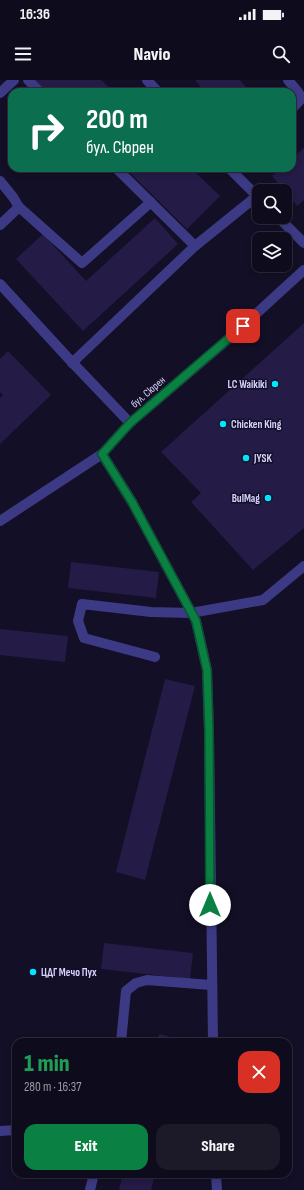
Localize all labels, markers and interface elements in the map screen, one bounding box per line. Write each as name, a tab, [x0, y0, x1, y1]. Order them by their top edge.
text: 16:36	[20, 5, 50, 24]
icon: menu	[12, 43, 34, 65]
icon: search	[270, 43, 292, 65]
text: Navio	[134, 44, 170, 65]
text: 200 m	[86, 103, 148, 136]
icon: right	[20, 104, 72, 156]
text: бул. Сюрен	[86, 137, 154, 158]
map controls	[252, 184, 292, 272]
button: search	[252, 184, 292, 224]
button: layers	[252, 232, 292, 272]
pin	[226, 309, 260, 343]
icon: arrive	[232, 315, 254, 337]
street label: бул. Сюрен	[128, 373, 168, 411]
place label: LC Waikiki	[228, 378, 267, 391]
marker: LC Waikiki	[270, 379, 280, 389]
place label: Chicken King	[231, 418, 282, 431]
marker: Chicken King	[218, 419, 228, 429]
place label: JYSK	[253, 452, 272, 465]
marker: JYSK	[241, 453, 251, 463]
place label: BulMag	[232, 492, 260, 505]
marker: BulMag	[263, 493, 273, 503]
position arrow	[189, 884, 231, 926]
place label: ЦДГ Мечо Пух	[41, 966, 97, 979]
marker: ЦДГ Мечо Пух	[28, 967, 38, 977]
text: 1 min	[24, 1049, 70, 1078]
button: close	[238, 1051, 280, 1093]
text: 280 m · 16:37	[24, 1079, 81, 1095]
button: Exit	[24, 1124, 148, 1170]
button: Share	[156, 1124, 280, 1170]

